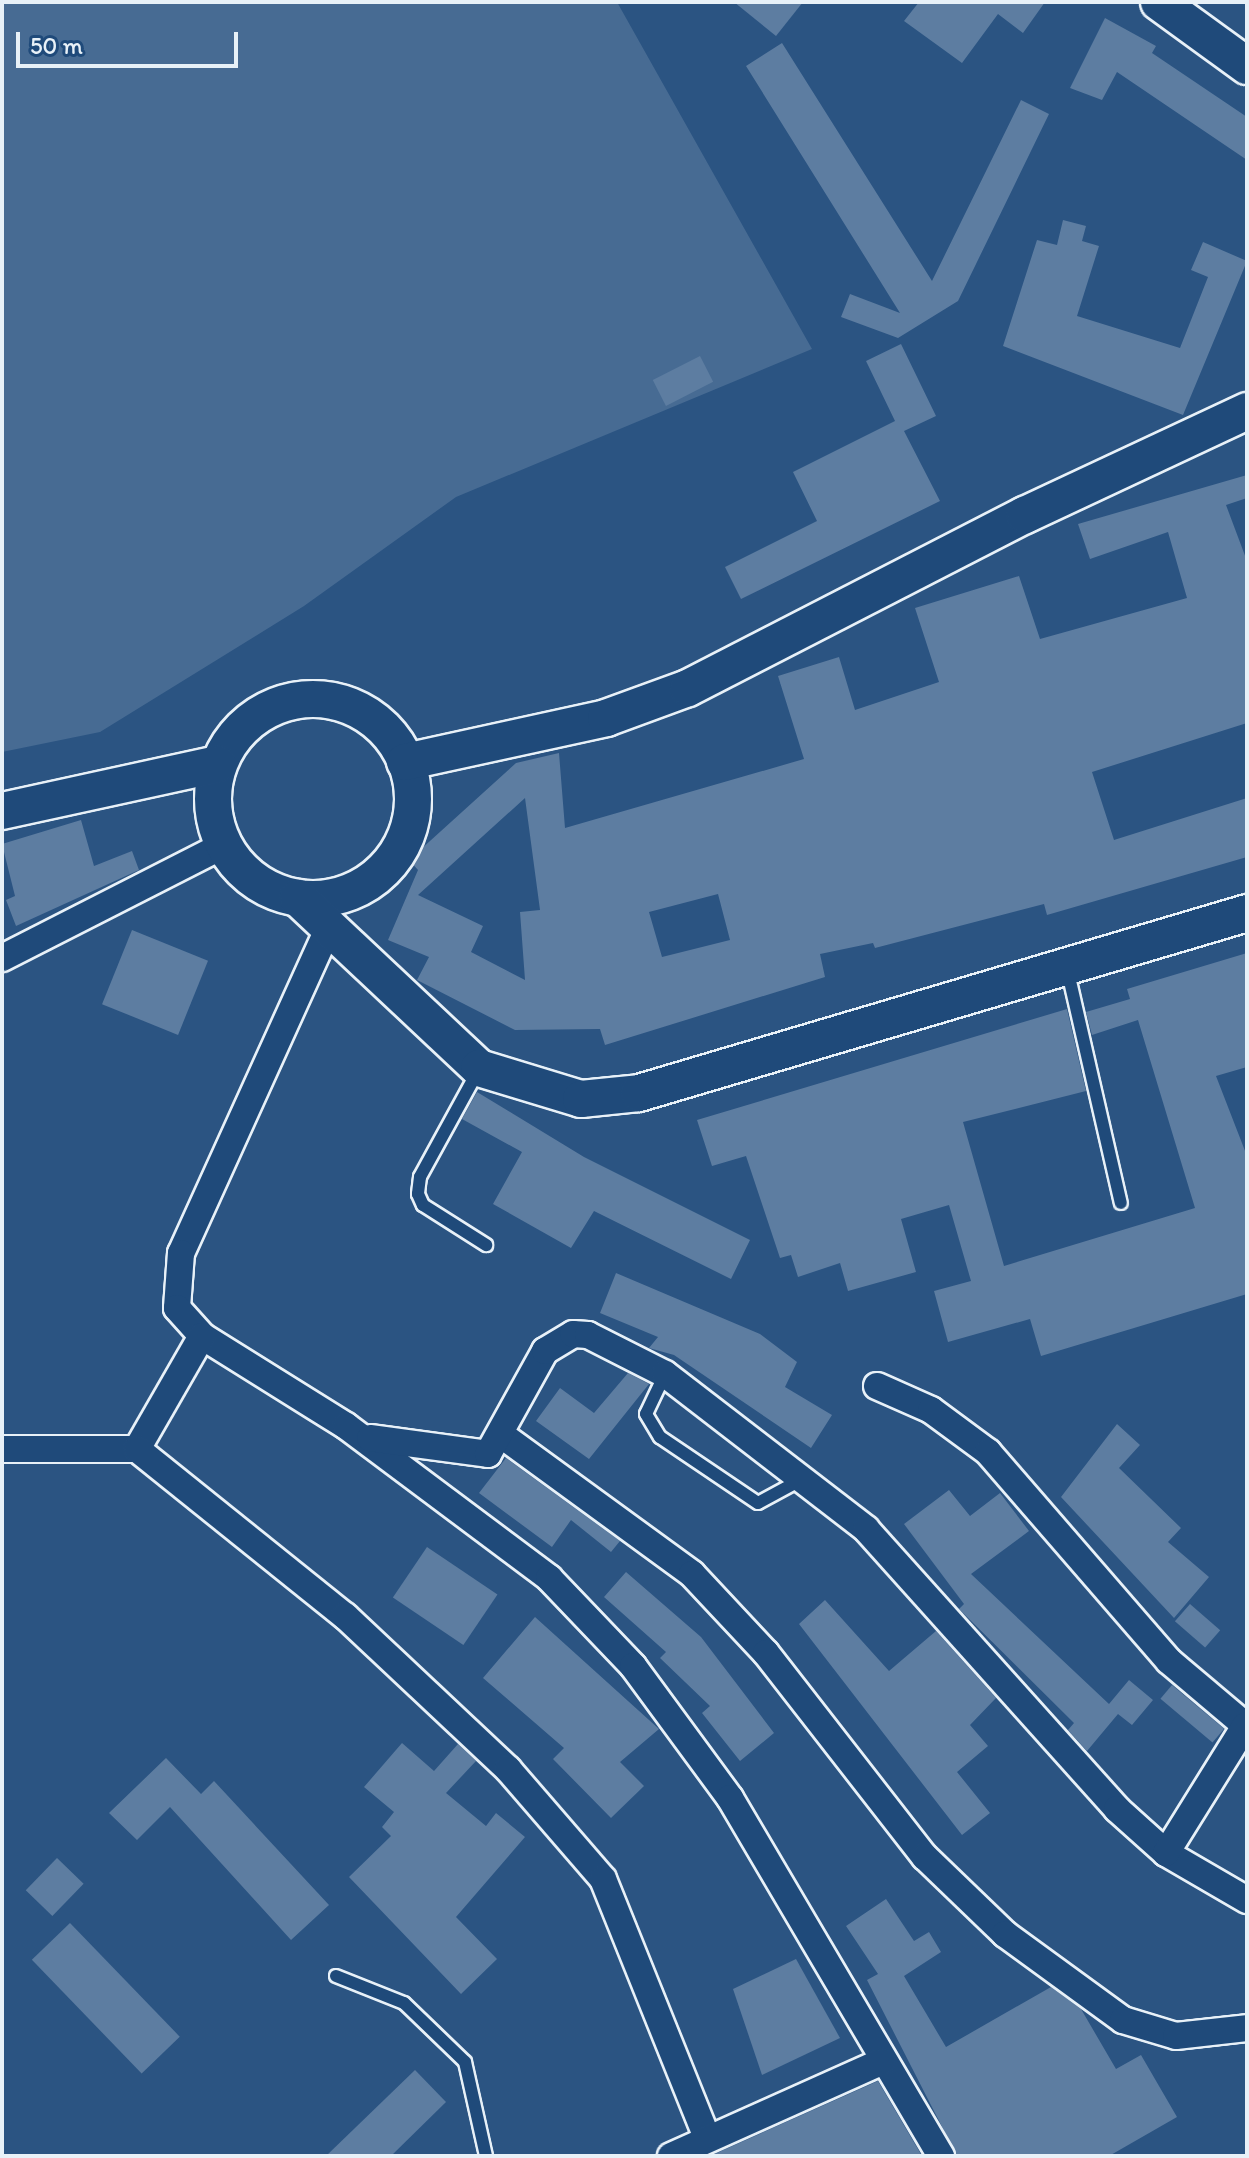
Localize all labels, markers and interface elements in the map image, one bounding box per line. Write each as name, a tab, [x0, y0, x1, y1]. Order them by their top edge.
scale bar	[20, 16, 242, 66]
text: 50 m	[30, 31, 83, 60]

